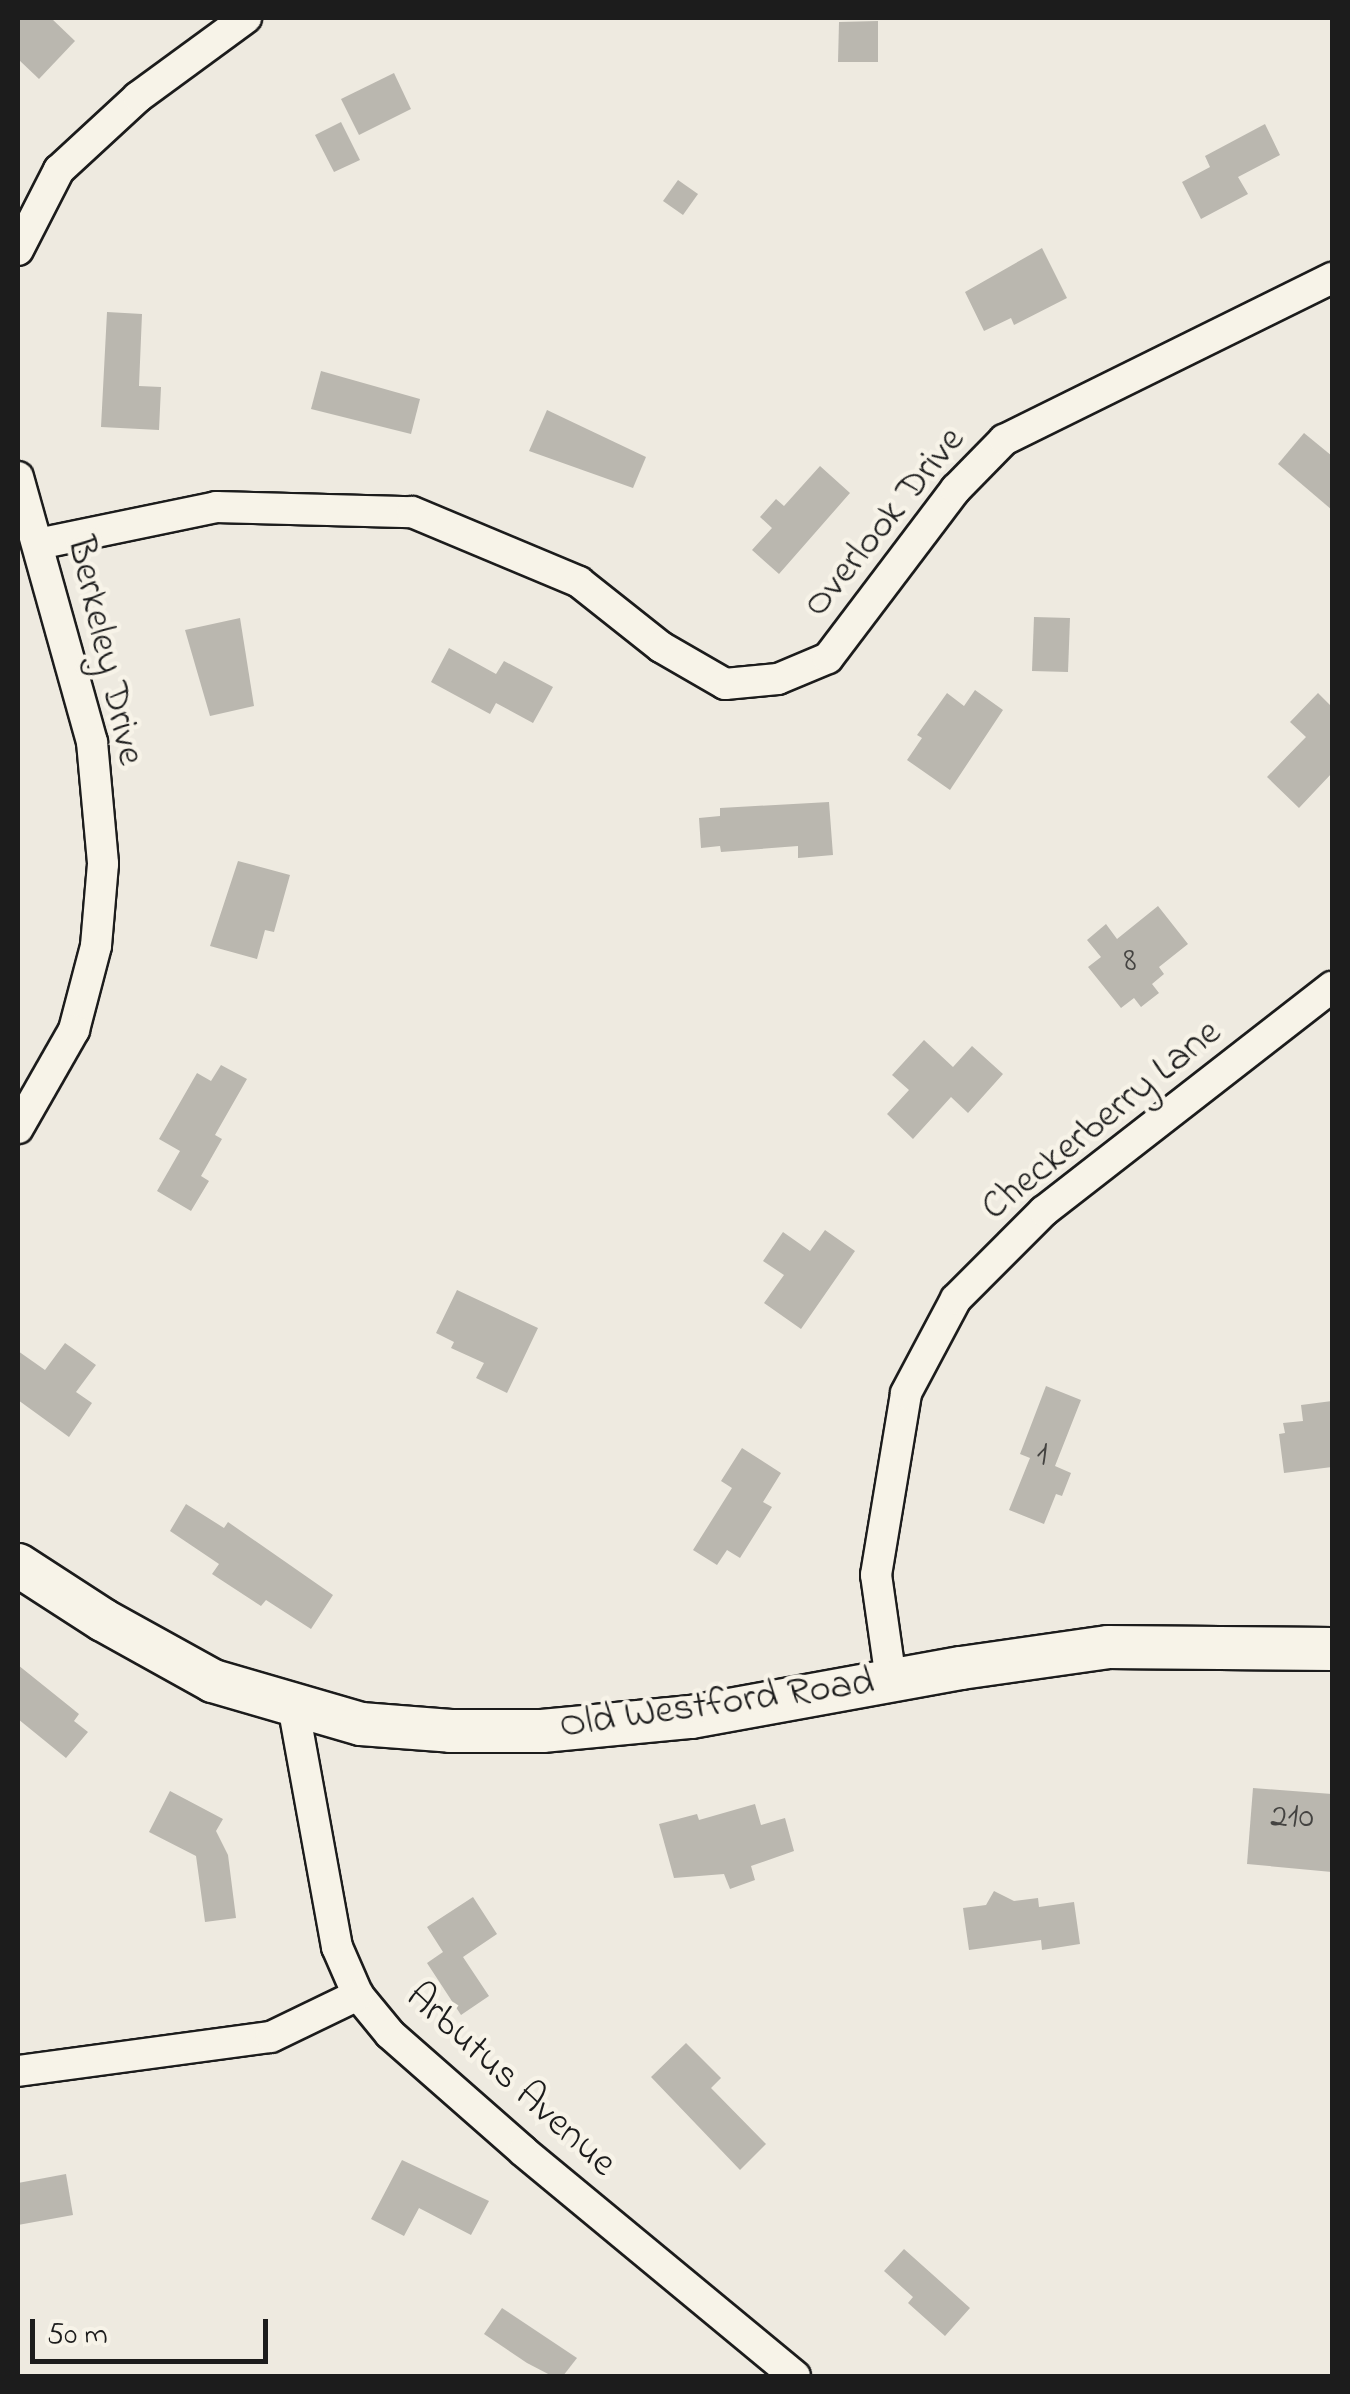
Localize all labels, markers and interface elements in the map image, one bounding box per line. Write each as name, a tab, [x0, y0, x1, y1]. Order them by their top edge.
street label: Overlook Drive	[794, 418, 976, 628]
street label: Berkeley Drive	[54, 532, 154, 770]
house number: 8	[1123, 941, 1137, 983]
street label: Checkerberry Lane	[972, 1010, 1232, 1232]
house number: 1	[1036, 1435, 1048, 1477]
street label: Old Westford Road	[557, 1659, 877, 1751]
house number: 210	[1270, 1797, 1314, 1839]
street label: Arbutus Avenue	[395, 1974, 625, 2188]
scale bar	[35, 2299, 272, 2361]
text: 50 m	[47, 2314, 108, 2358]

